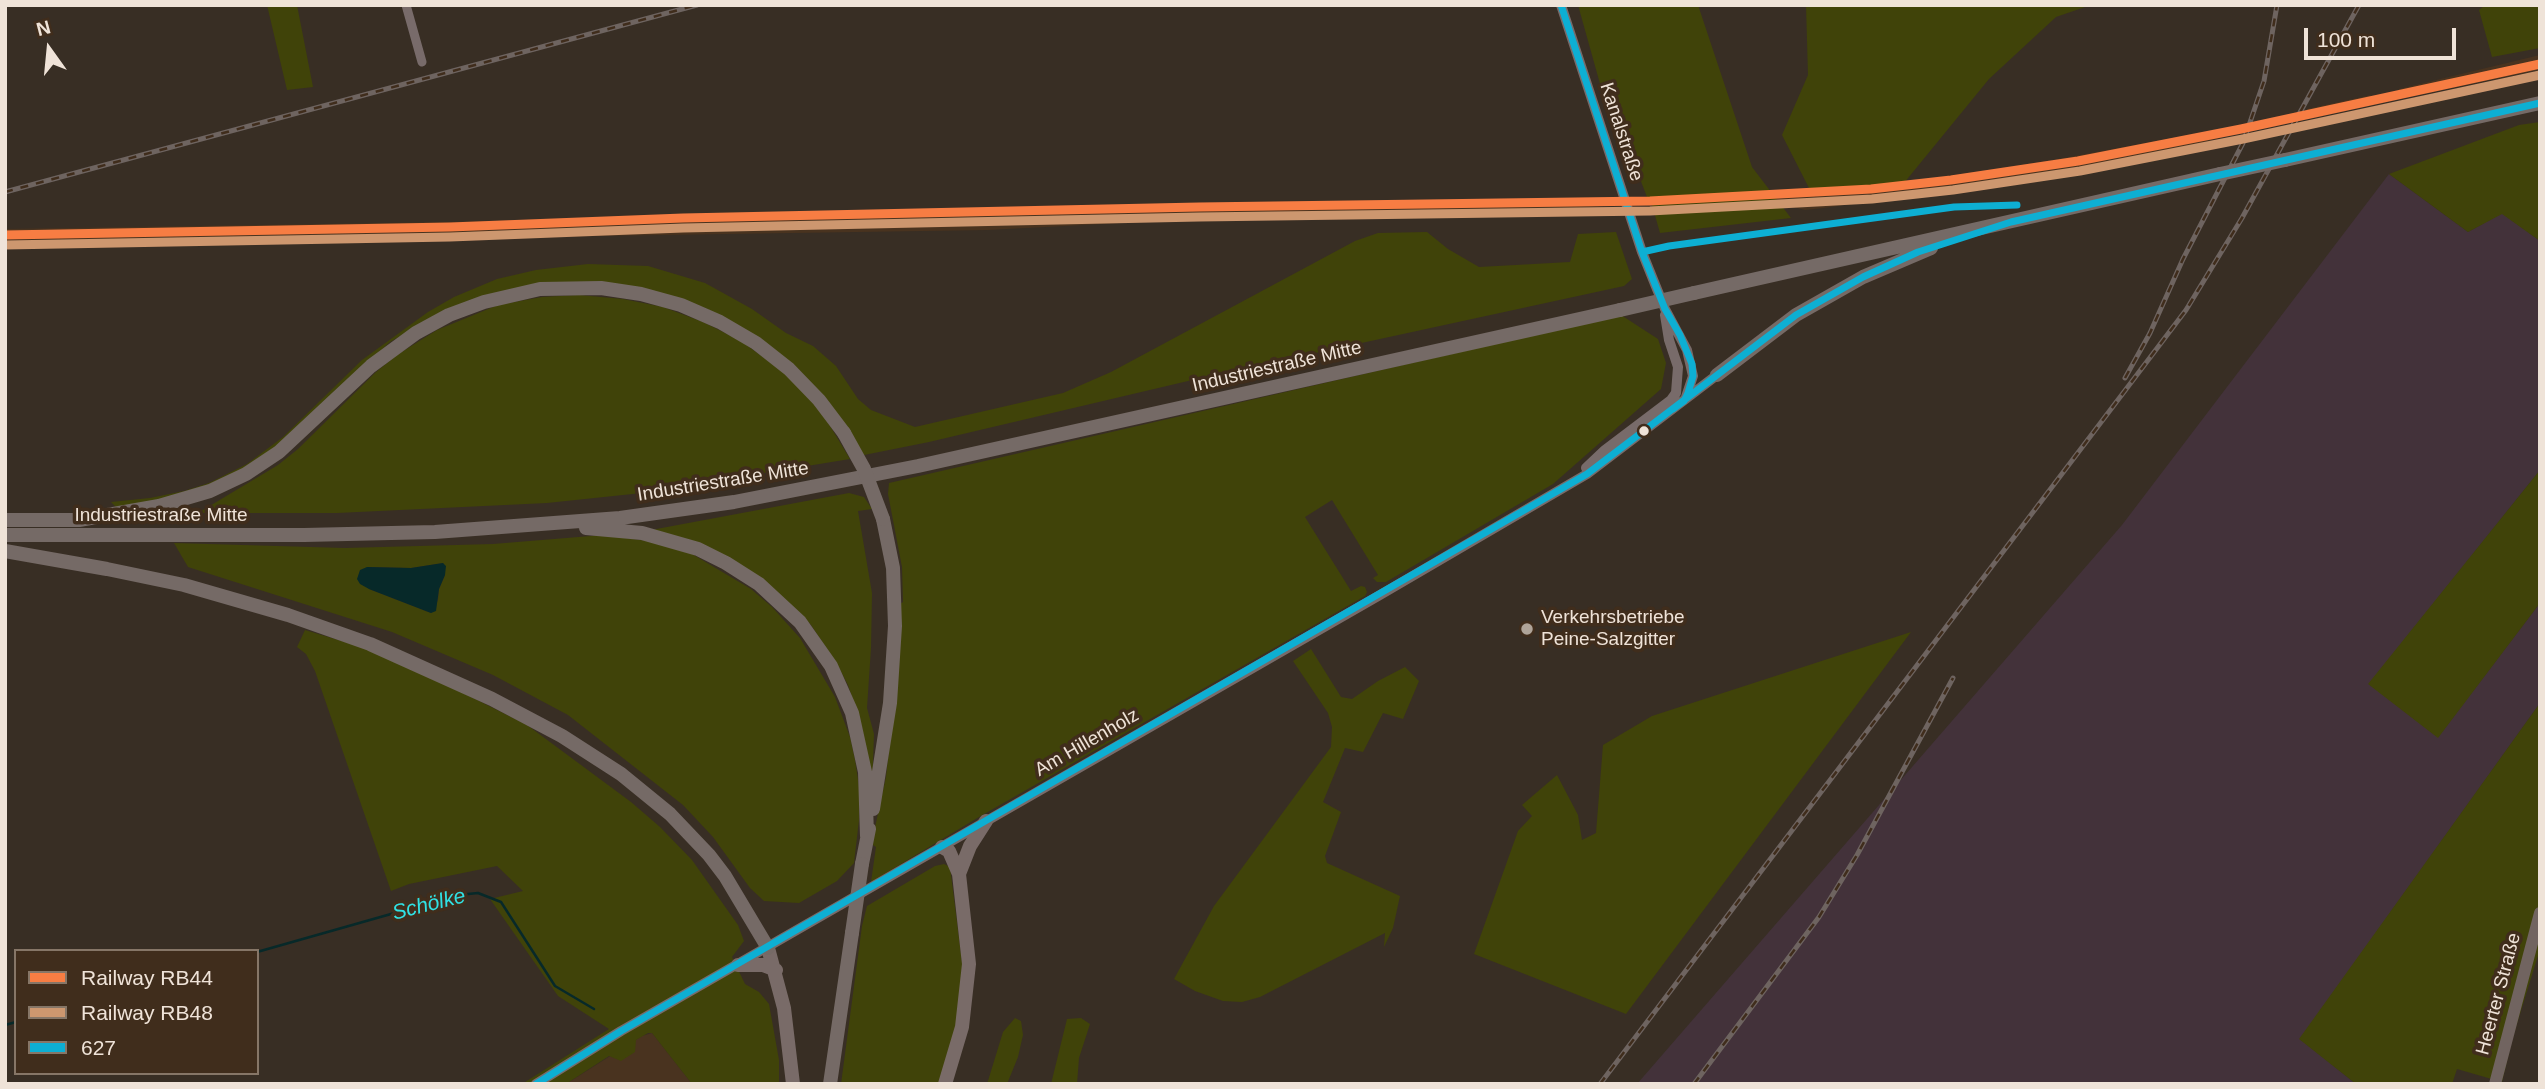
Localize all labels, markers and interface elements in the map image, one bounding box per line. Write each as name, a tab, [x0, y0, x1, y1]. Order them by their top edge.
north arrow	[14, 14, 84, 84]
scale bar	[2307, 14, 2459, 58]
text: N	[34, 16, 53, 40]
text: 100 m	[2317, 28, 2375, 51]
street label: Kanalstraße	[1594, 80, 1648, 184]
street label: Industriestraße Mitte	[1190, 336, 1364, 398]
unlabelled marker	[1637, 424, 1651, 438]
street label: Industriestraße Mitte	[636, 457, 810, 507]
street label: Industriestraße Mitte	[74, 505, 248, 527]
place label: Verkehrsbetriebe Peine-Salzgitter	[1541, 607, 1685, 651]
marker: Verkehrsbetriebe Peine-Salzgitter	[1519, 621, 1535, 637]
street label: Am Hillenholz	[1031, 704, 1143, 782]
water label: Schölke	[390, 884, 468, 926]
street label: Heerter Straße	[2472, 930, 2526, 1058]
legend	[14, 949, 259, 1075]
text: Railway RB44	[81, 966, 213, 989]
text: Railway RB48	[81, 1001, 213, 1024]
text: 627	[81, 1036, 116, 1059]

